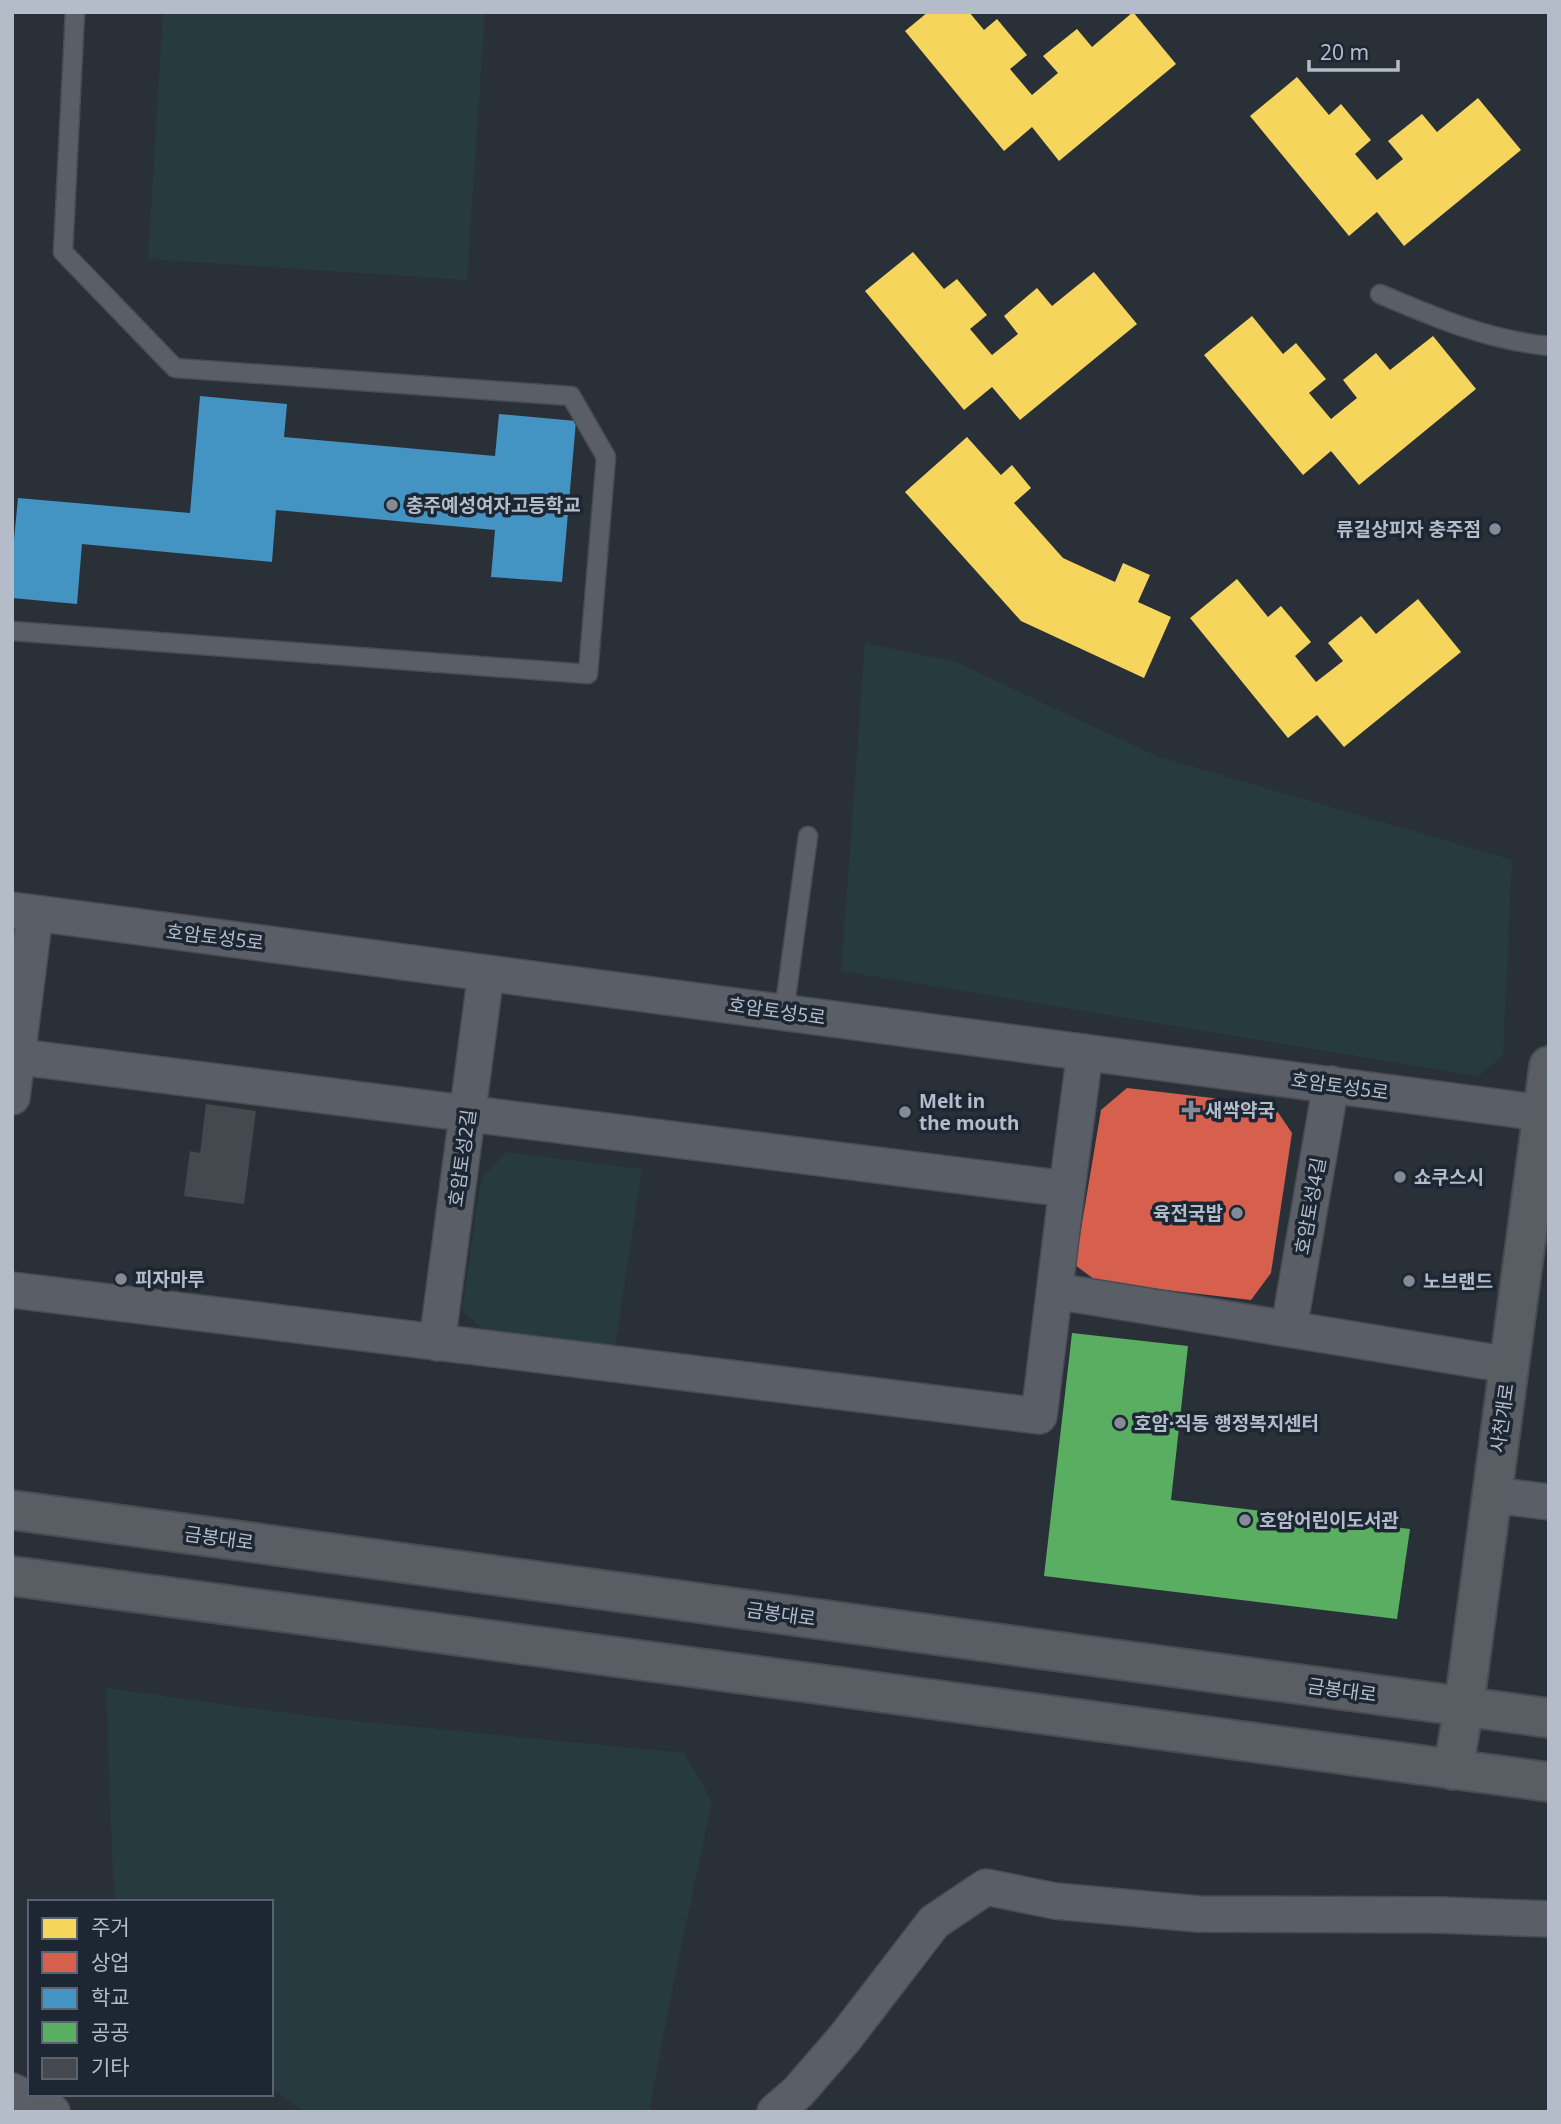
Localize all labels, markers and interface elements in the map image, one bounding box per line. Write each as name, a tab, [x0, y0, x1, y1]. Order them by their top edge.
scale bar	[1309, 28, 1398, 72]
text: 20 m	[1320, 38, 1369, 66]
place label: 충주예성여자고등학교	[406, 492, 581, 518]
marker: 충주예성여자고등학교	[384, 497, 400, 513]
place label: 류길상피자 충주점	[1336, 516, 1481, 542]
marker: 류길상피자 충주점	[1487, 521, 1503, 537]
street label: 호암토성5로	[165, 918, 265, 956]
street label: 호암토성5로	[727, 991, 827, 1031]
street label: 호암토성5로	[1290, 1066, 1390, 1106]
place label: Melt in the mouth	[919, 1088, 1019, 1136]
place label: 새싹약국	[1205, 1097, 1275, 1123]
marker: 새싹약국	[1183, 1102, 1199, 1118]
marker: Melt in the mouth	[897, 1104, 913, 1120]
street label: 호암토성2길	[442, 1108, 482, 1208]
street label: 호암토성4길	[1289, 1155, 1331, 1257]
place label: 쇼쿠스시	[1414, 1164, 1484, 1190]
marker: 쇼쿠스시	[1392, 1169, 1408, 1185]
place label: 육전국밥	[1153, 1200, 1223, 1226]
marker: 육전국밥	[1229, 1205, 1245, 1221]
place label: 피자마루	[135, 1266, 205, 1292]
place label: 노브랜드	[1423, 1268, 1493, 1294]
marker: 피자마루	[113, 1271, 129, 1287]
marker: 노브랜드	[1401, 1273, 1417, 1289]
street label: 사천개로	[1484, 1382, 1520, 1454]
place label: 호암·직동 행정복지센터	[1134, 1410, 1319, 1436]
marker: 호암·직동 행정복지센터	[1112, 1415, 1128, 1431]
place label: 호암어린이도서관	[1259, 1507, 1399, 1533]
marker: 호암어린이도서관	[1237, 1512, 1253, 1528]
street label: 금봉대로	[183, 1520, 255, 1556]
street label: 금봉대로	[745, 1596, 817, 1632]
street label: 금봉대로	[1306, 1672, 1378, 1708]
legend	[28, 1900, 273, 2096]
text: 주거	[91, 1913, 130, 1941]
text: 상업	[91, 1948, 130, 1976]
text: 학교	[91, 1983, 130, 2011]
text: 공공	[91, 2018, 130, 2046]
text: 기타	[91, 2053, 130, 2081]

